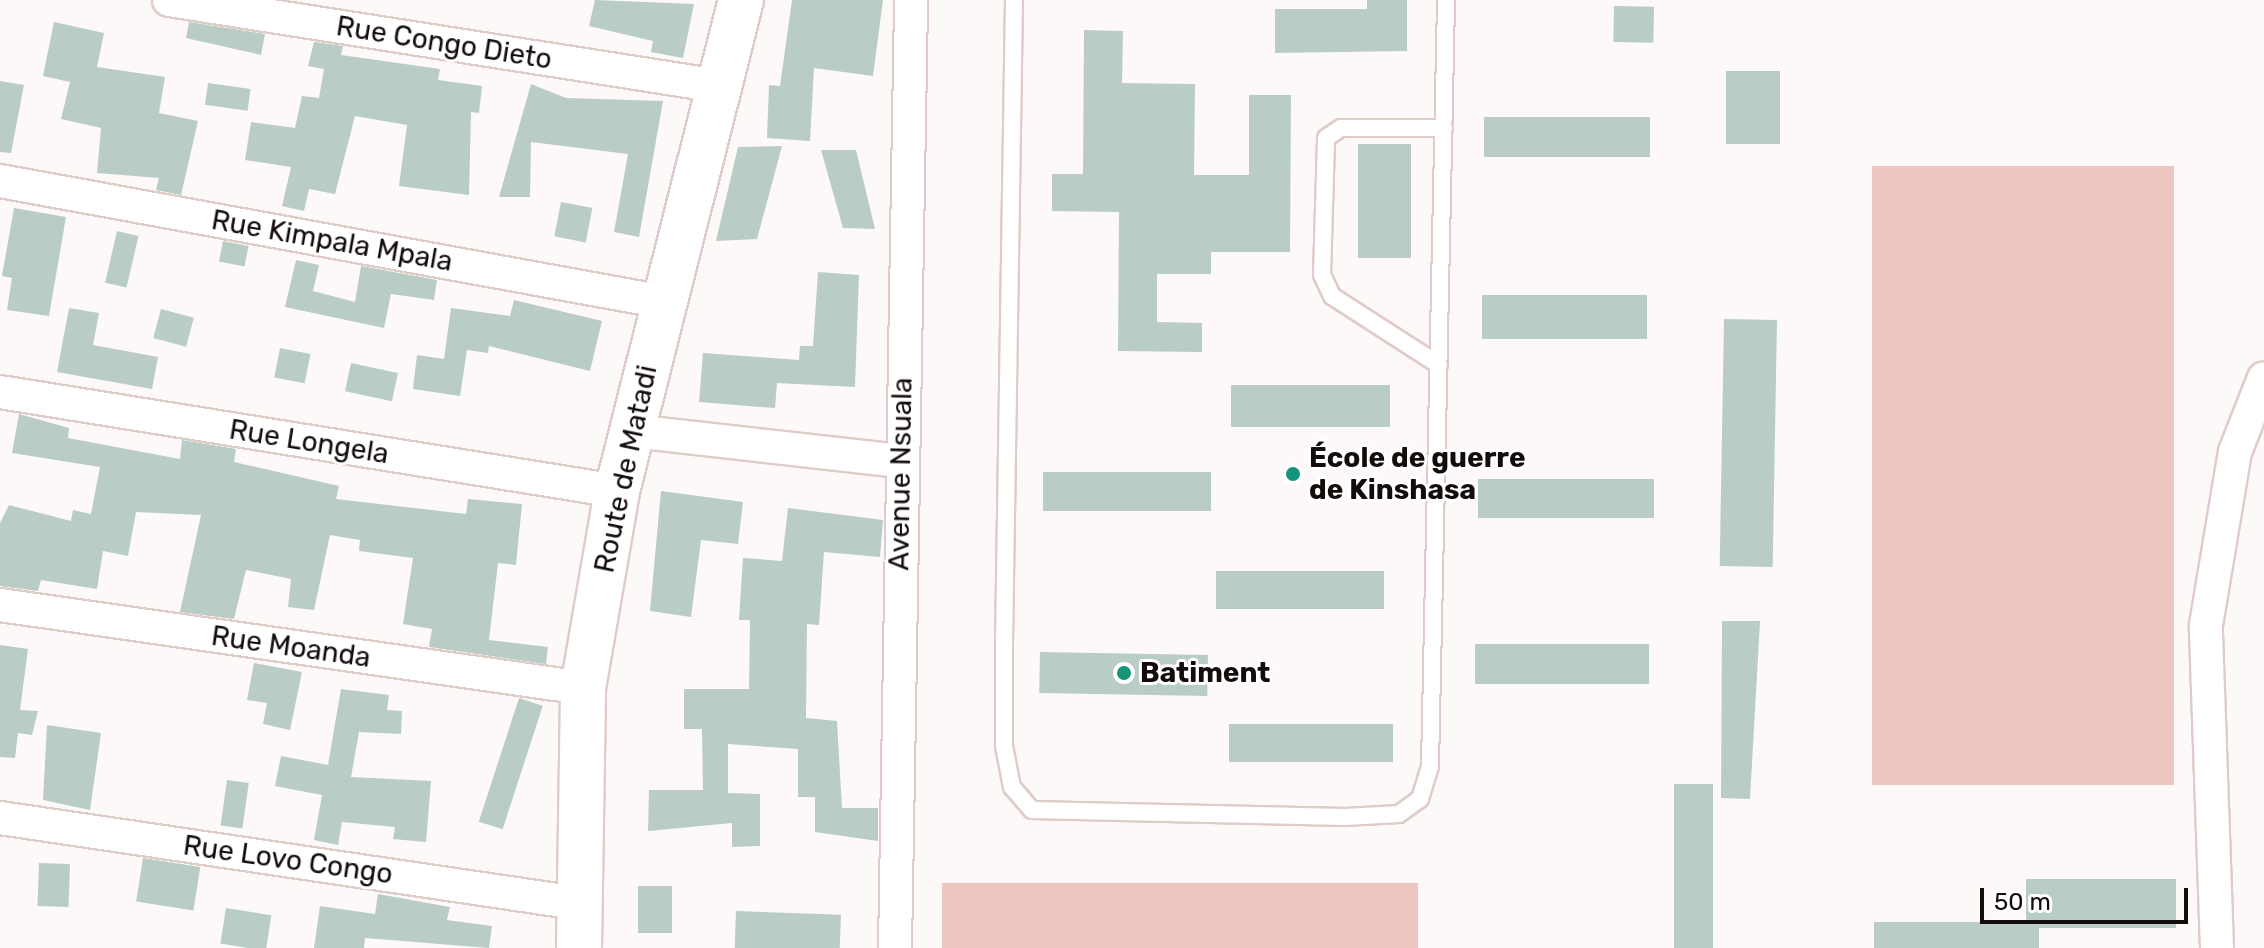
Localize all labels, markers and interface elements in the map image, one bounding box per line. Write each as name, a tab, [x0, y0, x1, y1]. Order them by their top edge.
street label: Rue Congo Dieto	[334, 9, 554, 77]
street label: Rue Kimpala Mpala	[209, 203, 455, 279]
street label: Route de Matadi	[588, 362, 664, 576]
street label: Avenue Nsuala	[883, 377, 919, 571]
street label: Rue Longela	[227, 413, 391, 471]
place label: École de guerre de Kinshasa	[1309, 441, 1526, 507]
marker: École de guerre de Kinshasa	[1284, 465, 1302, 483]
street label: Rue Moanda	[209, 619, 373, 675]
place label: Batiment	[1140, 656, 1270, 690]
marker: Batiment	[1115, 664, 1133, 682]
street label: Rue Lovo Congo	[181, 829, 395, 891]
scale bar	[1984, 872, 2192, 922]
text: 50 m	[1994, 888, 2051, 916]

